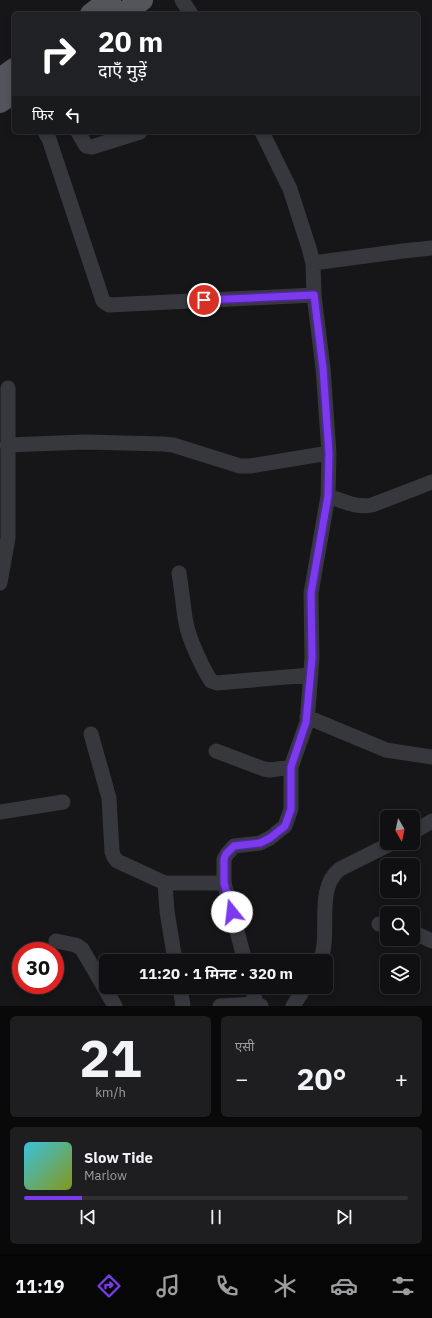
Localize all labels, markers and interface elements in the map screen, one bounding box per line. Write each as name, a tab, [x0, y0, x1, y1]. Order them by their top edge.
text: 20 m	[98, 23, 163, 60]
icon: right	[32, 28, 84, 80]
text: दाएँ मुड़ें	[98, 59, 147, 82]
icon: left	[62, 104, 84, 126]
text: फिर	[32, 105, 54, 124]
pin	[187, 283, 221, 317]
icon: arrive	[193, 289, 215, 311]
north arrow	[380, 810, 420, 850]
map controls	[380, 810, 420, 994]
button: sound	[380, 858, 420, 898]
position arrow	[211, 891, 253, 933]
button: search	[380, 906, 420, 946]
speed limit sign: 30	[12, 942, 64, 994]
button: layers	[380, 954, 420, 994]
text: 11:20 · 1 मिनट · 320 m	[139, 964, 293, 983]
text: 21	[79, 1024, 142, 1091]
text: एसी	[235, 1038, 254, 1055]
text: 20°	[296, 1059, 347, 1098]
text: −	[235, 1064, 248, 1093]
text: +	[395, 1064, 408, 1093]
text: km/h	[95, 1084, 126, 1101]
text: Slow Tide	[84, 1148, 153, 1167]
text: Marlow	[84, 1167, 127, 1184]
icon: previous	[77, 1206, 99, 1228]
icon: pause	[205, 1206, 227, 1228]
icon: next	[333, 1206, 355, 1228]
icon: directions	[95, 1272, 123, 1300]
icon: music	[154, 1272, 182, 1300]
icon: phone	[213, 1272, 241, 1300]
icon: climate	[271, 1272, 299, 1300]
icon: car	[330, 1272, 358, 1300]
icon: filters	[389, 1272, 417, 1300]
text: 11:19	[15, 1275, 64, 1298]

